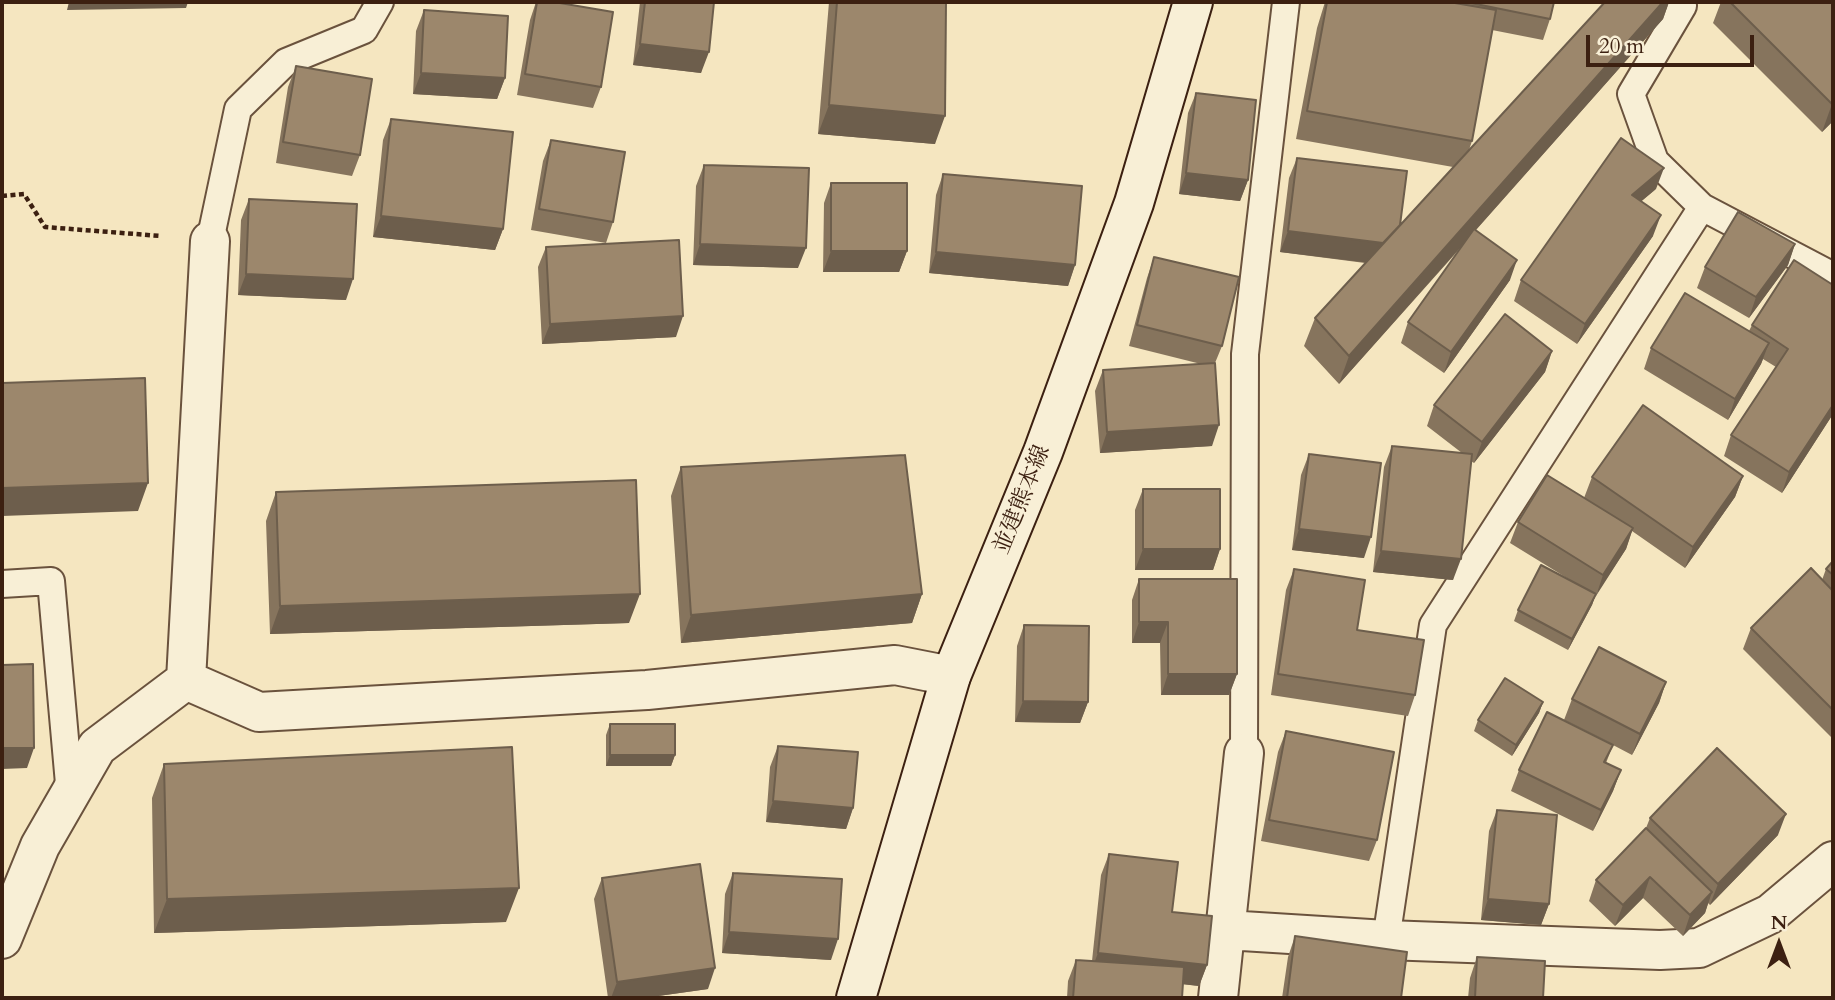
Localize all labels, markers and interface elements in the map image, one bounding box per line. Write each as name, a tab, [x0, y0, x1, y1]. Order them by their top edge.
scale bar	[1590, 21, 1758, 65]
text: 20 m	[1599, 32, 1644, 61]
street label: 並建熊本線	[989, 442, 1057, 558]
north arrow	[1744, 909, 1814, 979]
text: N	[1771, 910, 1787, 936]

